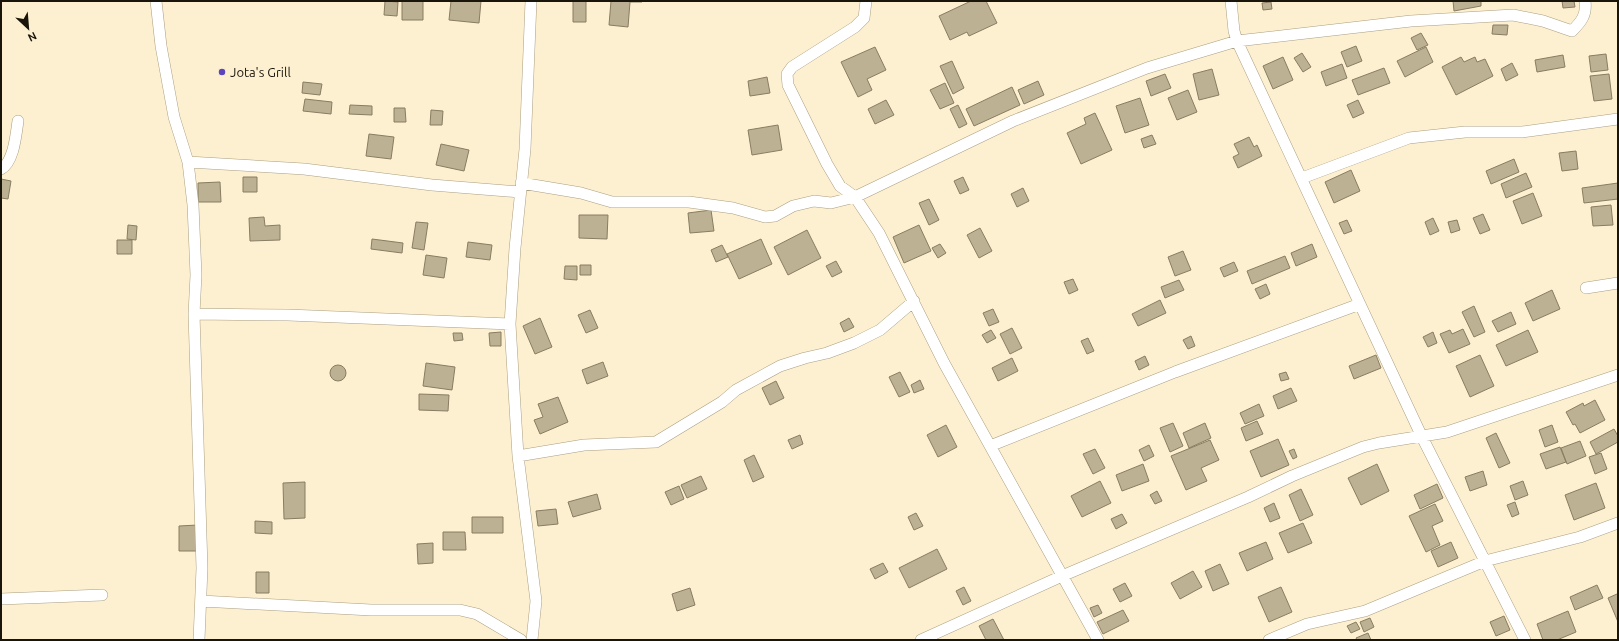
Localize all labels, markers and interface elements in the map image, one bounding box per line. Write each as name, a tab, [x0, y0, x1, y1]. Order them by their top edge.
north arrow	[8, 8, 48, 48]
text: N	[26, 30, 39, 44]
place label: Jota's Grill	[230, 65, 291, 79]
marker: Jota's Grill	[217, 67, 227, 77]

